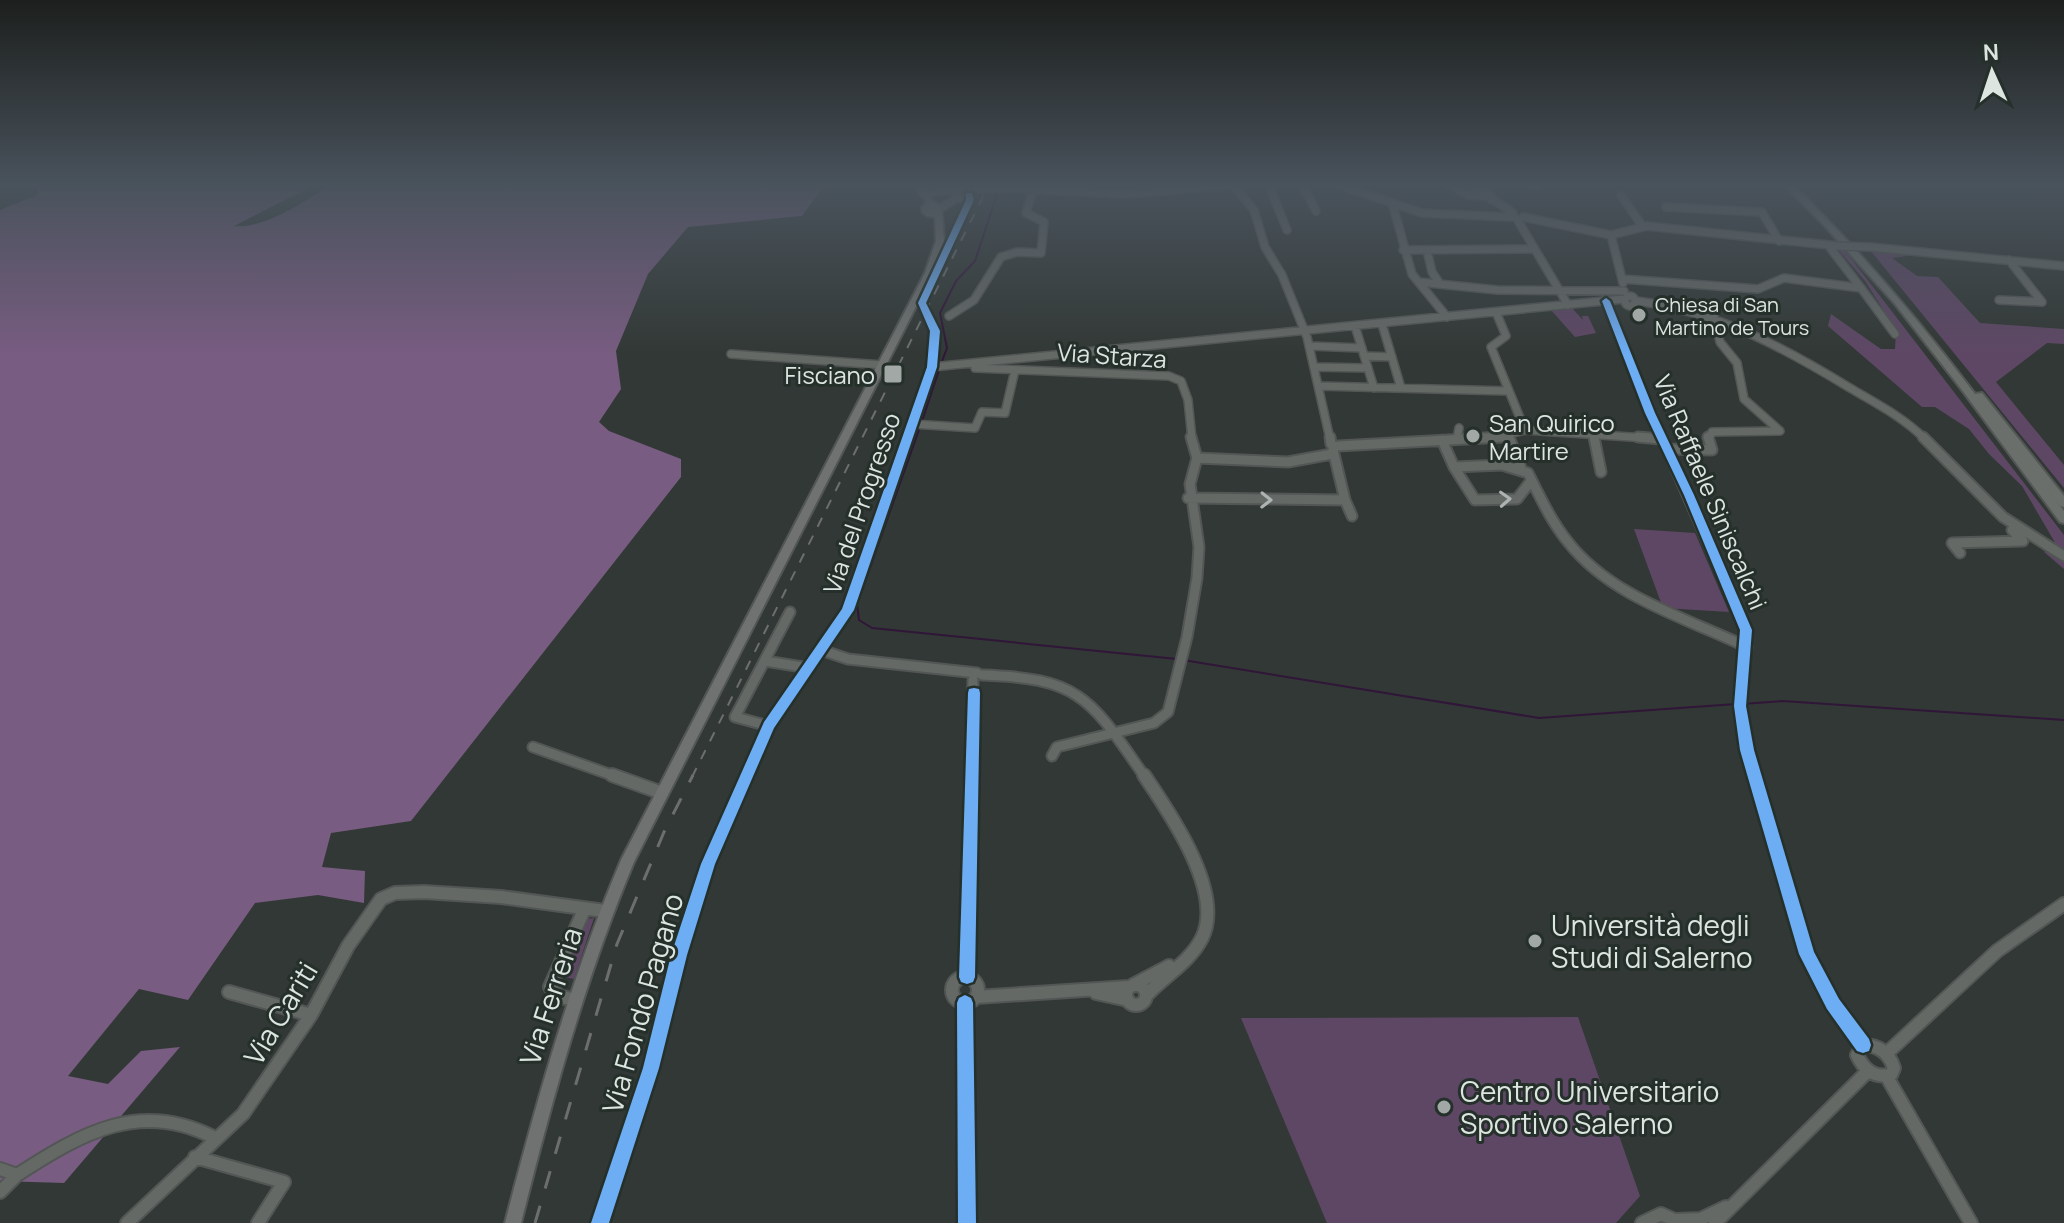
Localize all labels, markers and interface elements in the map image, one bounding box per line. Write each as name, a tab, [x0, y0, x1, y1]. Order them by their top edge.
north arrow	[1952, 32, 2032, 112]
text: N	[1982, 37, 2000, 67]
place label: Chiesa di San Martino de Tours	[1655, 291, 1809, 341]
marker: Chiesa di San Martino de Tours	[1630, 306, 1648, 324]
street label: Via Starza	[1056, 335, 1168, 375]
place label: Fisciano	[784, 358, 875, 391]
marker: Fisciano	[882, 363, 904, 385]
street label: Via Raffaele Siniscalchi	[1647, 370, 1775, 614]
place label: San Quirico Martire	[1489, 406, 1615, 467]
street label: Via del Progresso	[815, 408, 907, 598]
marker: San Quirico Martire	[1464, 427, 1482, 445]
one-way arrow	[1260, 491, 1273, 508]
one-way arrow	[1499, 491, 1512, 508]
street label: Via Fondo Pagano	[593, 889, 691, 1117]
place label: Università degli Studi di Salerno	[1551, 906, 1752, 976]
street label: Via Ferreria	[510, 922, 590, 1070]
marker: Università degli Studi di Salerno	[1526, 932, 1544, 950]
street label: Via Cariti	[234, 954, 326, 1072]
place label: Centro Universitario Sportivo Salerno	[1460, 1072, 1719, 1142]
marker: Centro Universitario Sportivo Salerno	[1435, 1098, 1453, 1116]

